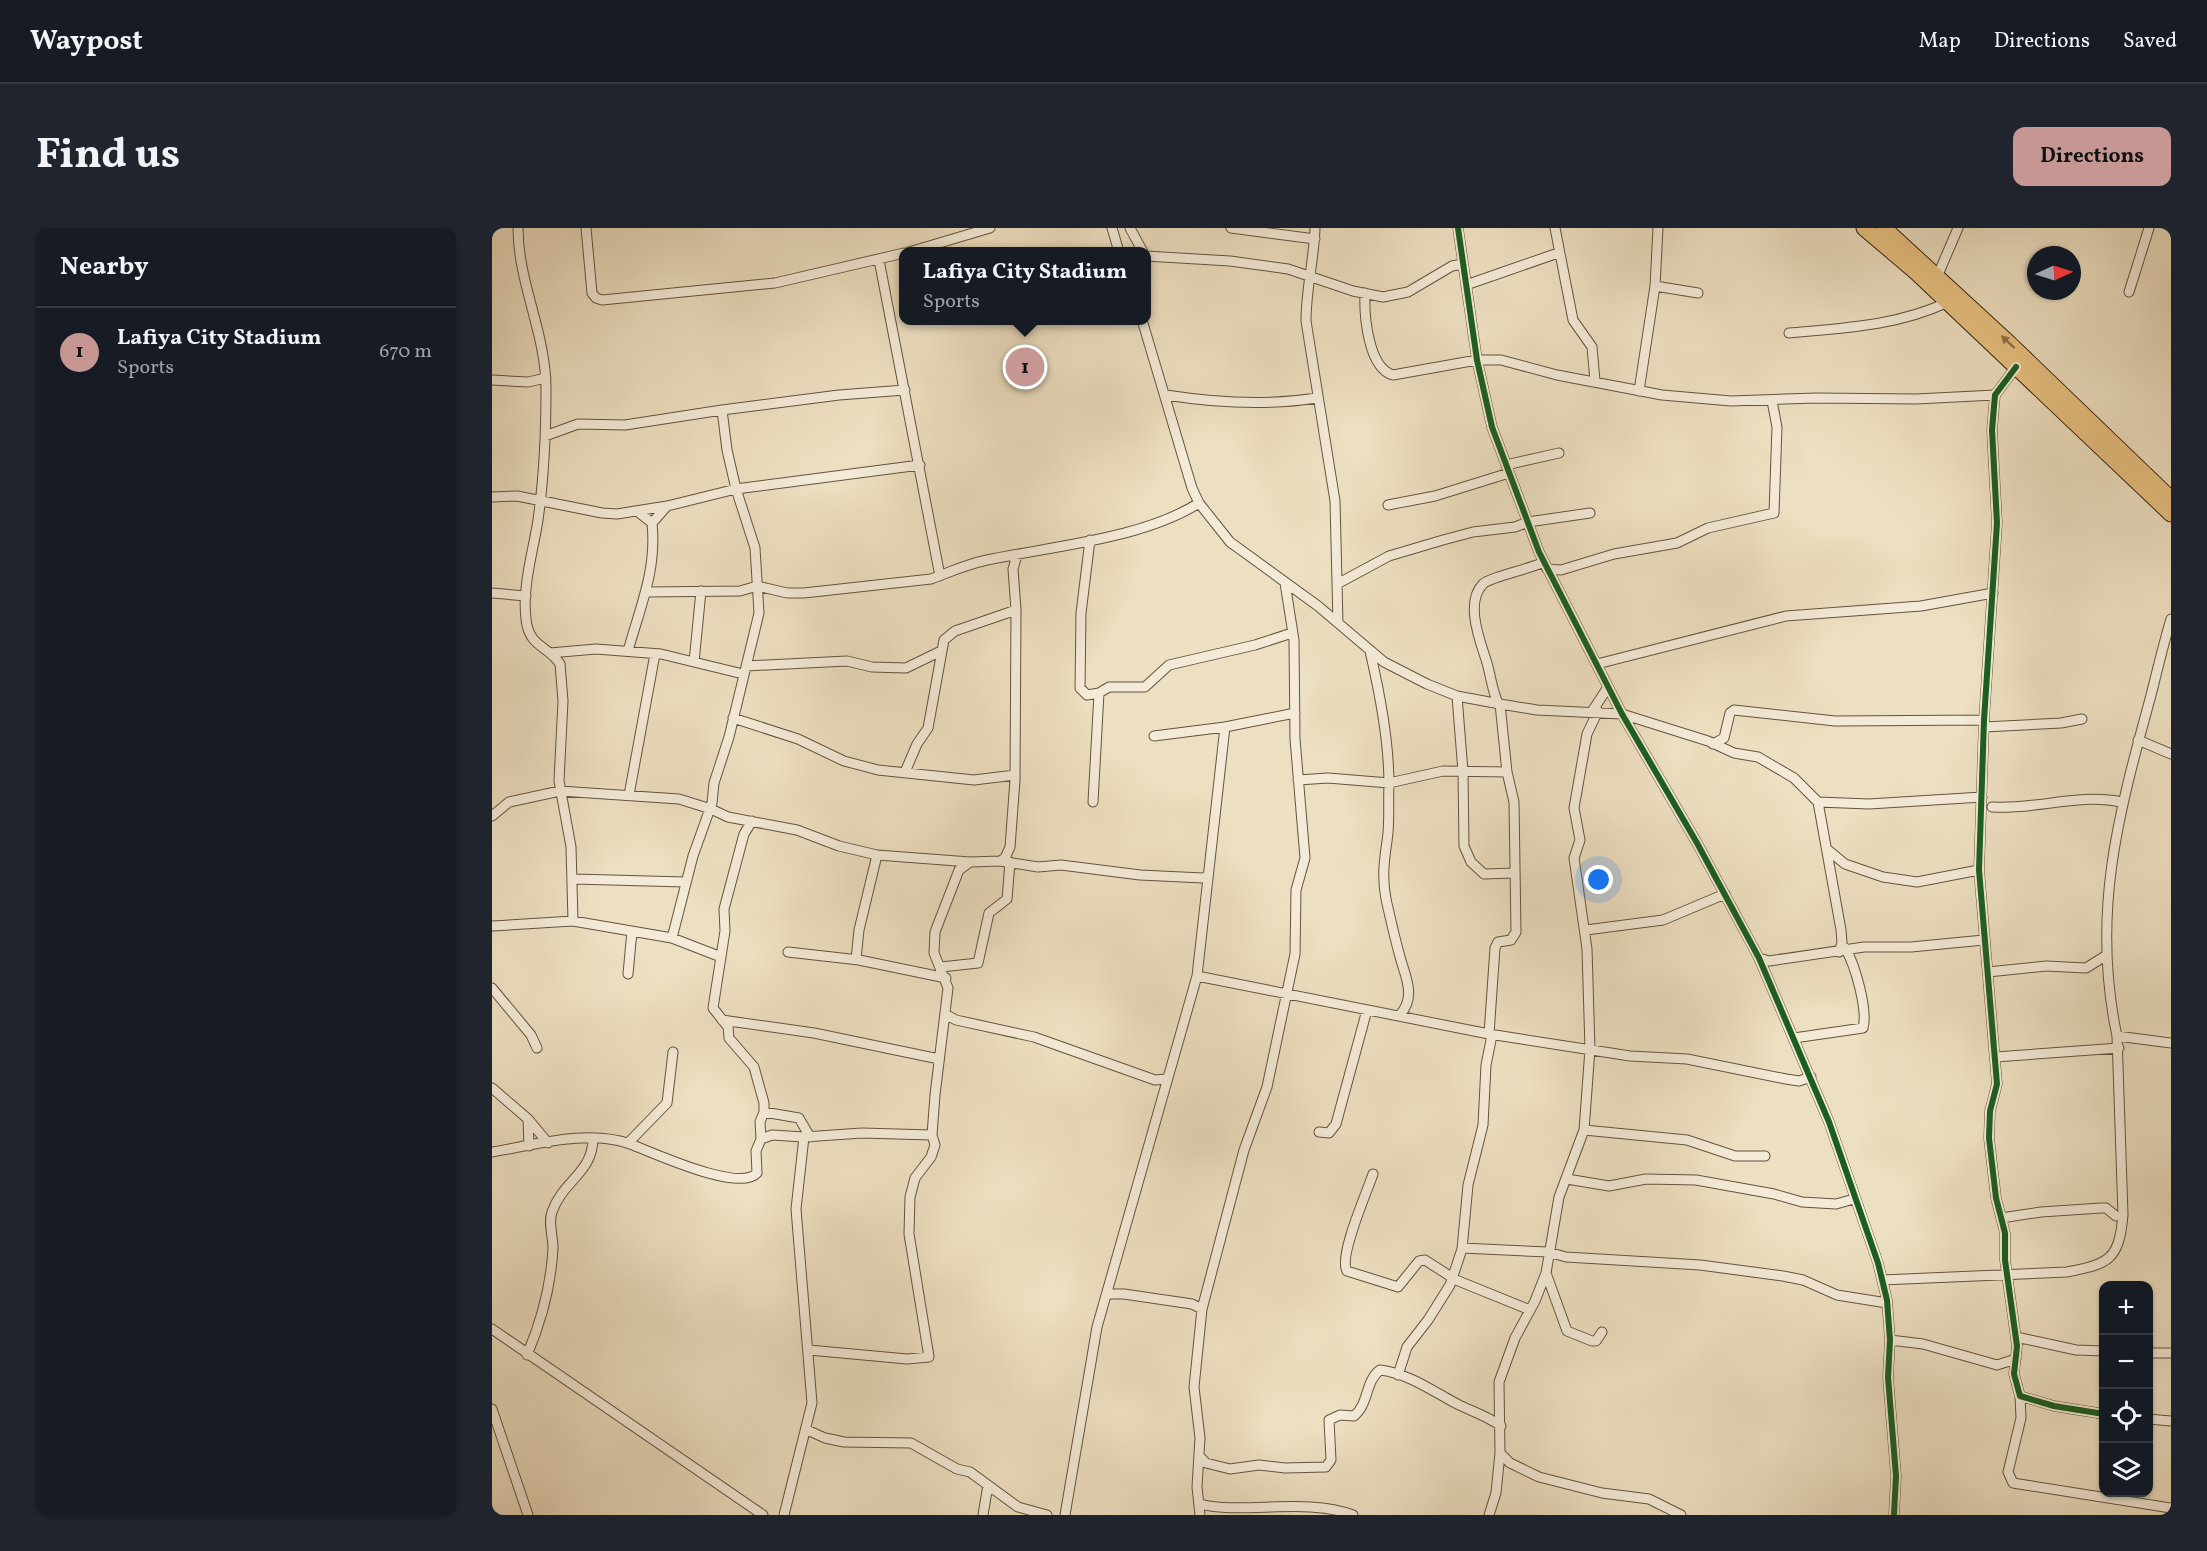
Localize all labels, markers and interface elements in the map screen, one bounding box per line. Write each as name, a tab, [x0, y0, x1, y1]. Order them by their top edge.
text: Waypost	[30, 22, 143, 61]
text: Map	[1919, 27, 1961, 56]
text: Directions	[1994, 27, 2090, 56]
text: Saved	[2123, 27, 2177, 56]
text: Find us	[36, 127, 180, 186]
button: Directions	[2013, 127, 2171, 186]
north arrow	[2027, 246, 2081, 300]
popup	[899, 247, 1151, 325]
text: Nearby	[60, 249, 149, 285]
text: Lafiya City Stadium	[923, 257, 1127, 288]
text: Sports	[923, 288, 980, 316]
text: Lafiya City Stadium	[117, 323, 322, 354]
one-way arrow	[2001, 336, 2016, 349]
text: 1	[75, 338, 84, 366]
text: 670 m	[379, 338, 432, 366]
pin: 1	[1006, 344, 1044, 390]
text: Sports	[117, 354, 174, 382]
your location	[1584, 865, 1613, 894]
map controls	[2099, 1281, 2153, 1497]
button: +	[2099, 1281, 2153, 1335]
button: −	[2099, 1335, 2153, 1389]
button: locate	[2099, 1389, 2153, 1443]
button: layers	[2099, 1443, 2153, 1497]

